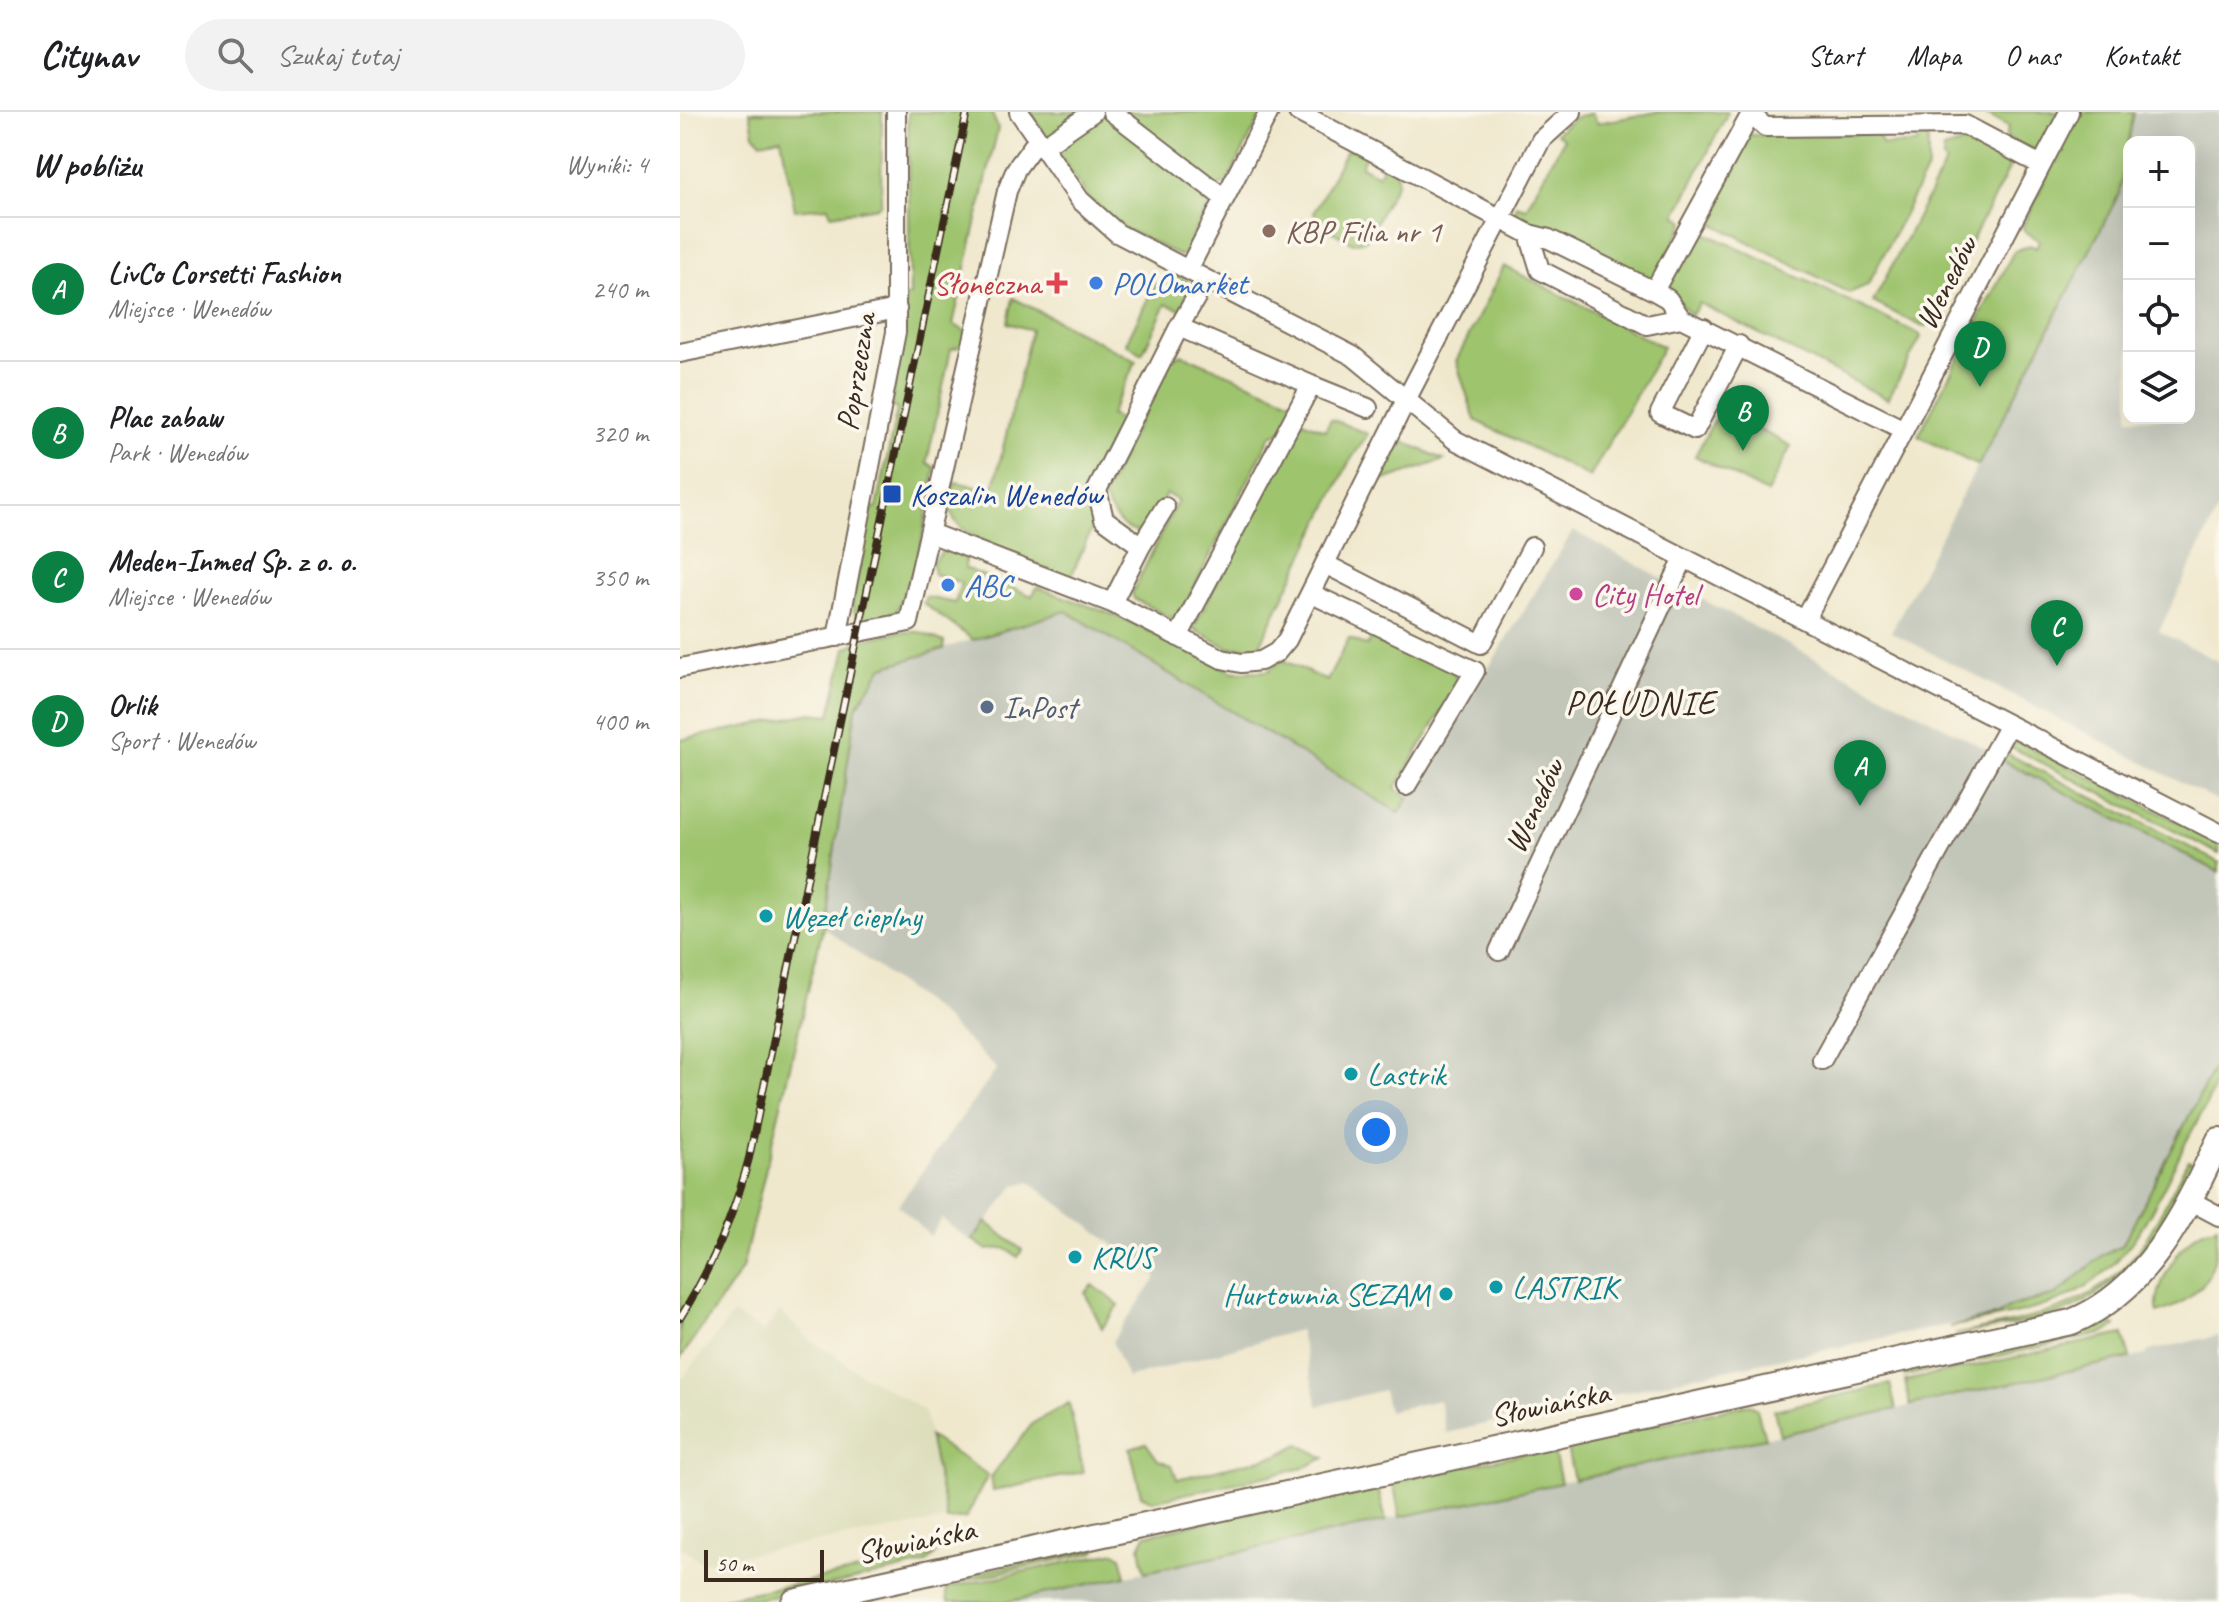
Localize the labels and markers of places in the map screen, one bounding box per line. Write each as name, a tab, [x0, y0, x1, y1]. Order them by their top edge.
place label: KBP Filia nr 1	[1285, 211, 1443, 252]
marker: KBP Filia nr 1	[1260, 222, 1278, 240]
place label: Słoneczna	[933, 263, 1044, 304]
place label: POLOmarket	[1112, 263, 1250, 304]
marker: Słoneczna	[1048, 274, 1066, 292]
marker: POLOmarket	[1087, 274, 1105, 292]
pin: D	[1954, 321, 2006, 387]
pin: B	[1717, 385, 1769, 451]
place label: Koszalin Wenedów	[910, 474, 1104, 515]
marker: Koszalin Wenedów	[881, 483, 903, 505]
place label: ABC	[964, 565, 1016, 606]
place label: City Hotel	[1592, 574, 1704, 615]
marker: ABC	[939, 576, 957, 594]
marker: City Hotel	[1567, 585, 1585, 603]
pin: C	[2031, 600, 2083, 666]
place label: InPost	[1003, 687, 1081, 728]
marker: InPost	[978, 698, 996, 716]
pin: A	[1834, 740, 1886, 806]
place label: Węzeł cieplny	[782, 896, 924, 937]
marker: Węzeł cieplny	[757, 907, 775, 925]
place label: Lastrik	[1367, 1054, 1448, 1095]
marker: Lastrik	[1342, 1065, 1360, 1083]
place label: KRUS	[1091, 1237, 1158, 1278]
marker: KRUS	[1066, 1248, 1084, 1266]
place label: LASTRIK	[1512, 1267, 1622, 1308]
place label: Hurtownia SEZAM	[1223, 1274, 1432, 1315]
marker: LASTRIK	[1487, 1278, 1505, 1296]
marker: Hurtownia SEZAM	[1437, 1285, 1455, 1303]

